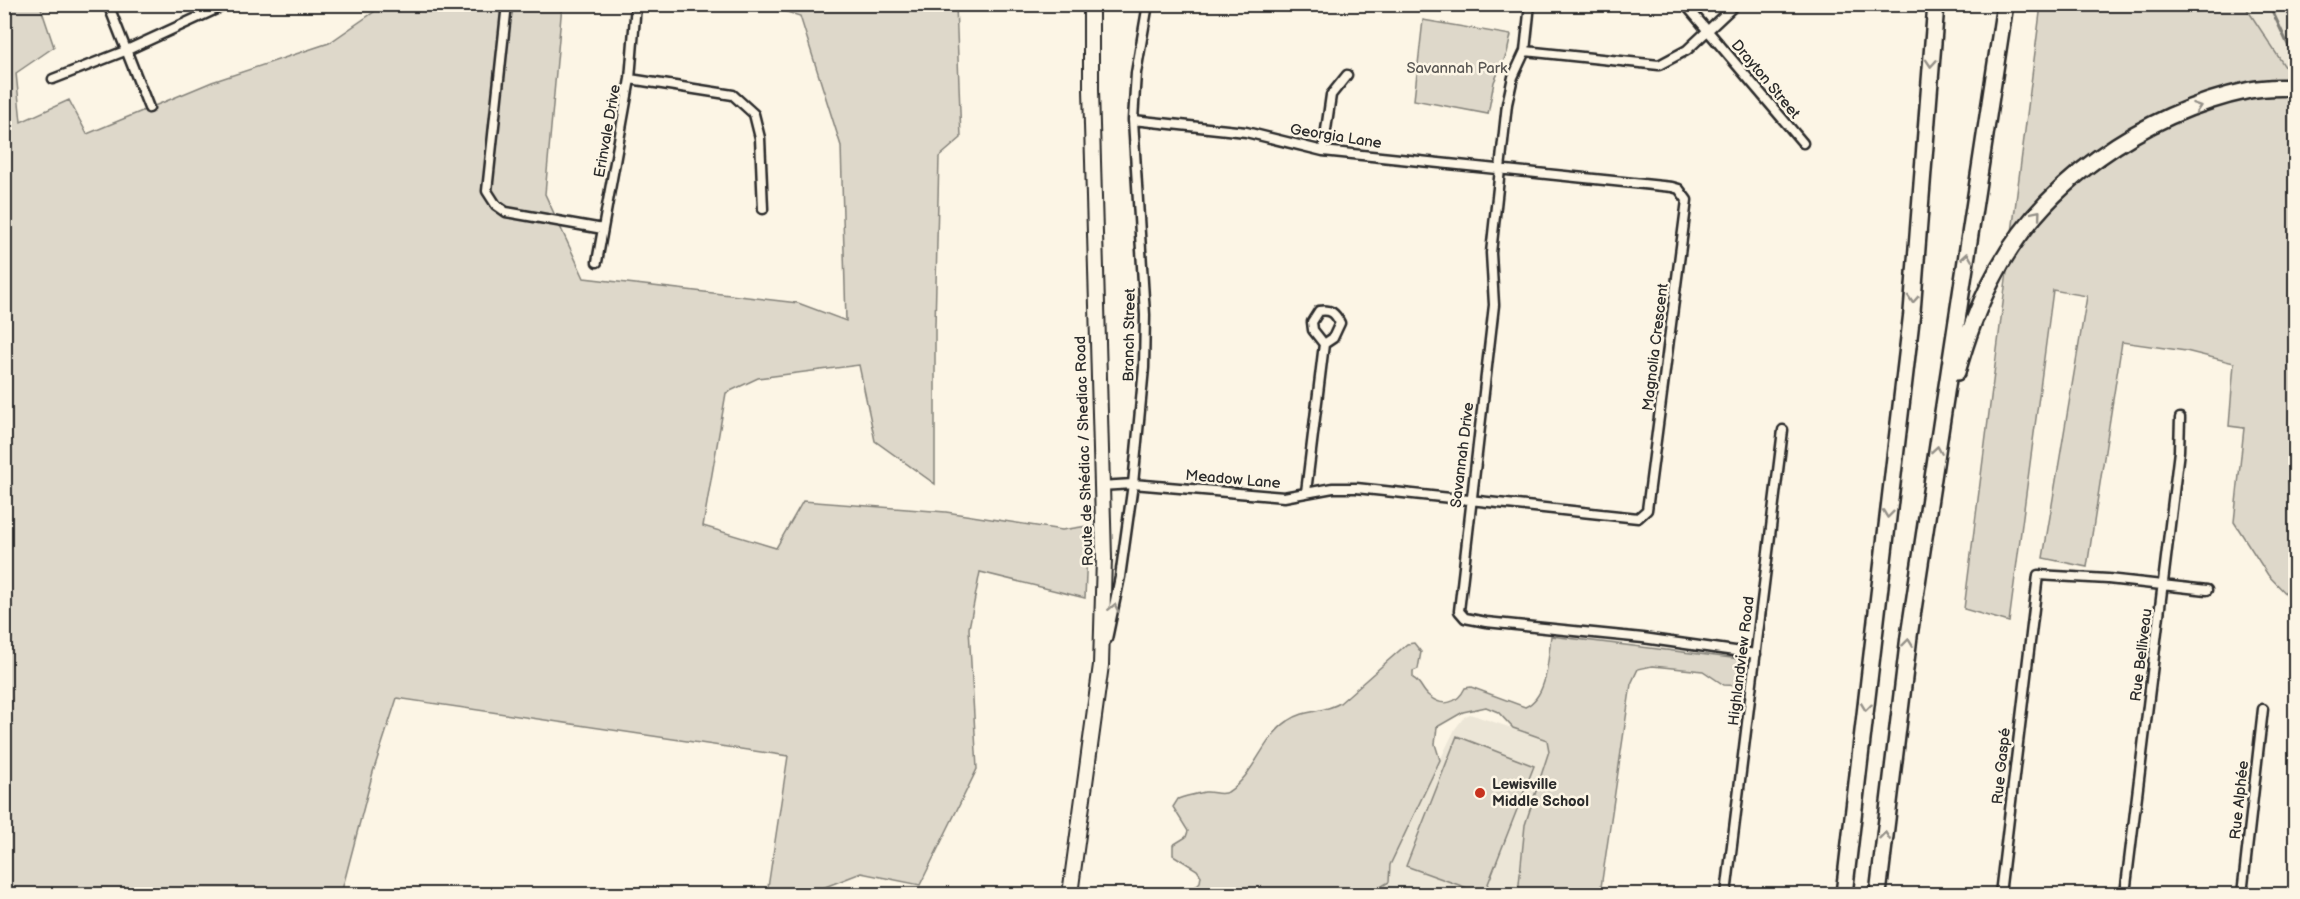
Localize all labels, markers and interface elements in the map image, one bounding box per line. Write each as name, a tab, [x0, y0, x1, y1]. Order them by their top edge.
street label: Drayton Street	[1727, 36, 1804, 123]
one-way arrow	[1925, 58, 1938, 67]
park label: Savannah Park	[1407, 59, 1508, 78]
street label: Erinvale Drive	[590, 83, 625, 179]
one-way arrow	[2191, 102, 2202, 114]
street label: Georgia Lane	[1289, 120, 1383, 153]
one-way arrow	[2030, 210, 2041, 221]
one-way arrow	[1960, 253, 1972, 262]
street label: Magnolia Crescent	[1638, 282, 1673, 412]
street label: Branch Street	[1119, 288, 1140, 382]
one-way arrow	[1907, 295, 1920, 304]
street label: Route de Shédiac / Shediac Road	[1071, 335, 1098, 566]
street label: Savannah Drive	[1447, 401, 1478, 509]
one-way arrow	[1931, 445, 1943, 455]
street label: Meadow Lane	[1185, 466, 1281, 493]
one-way arrow	[1883, 509, 1895, 518]
street label: Highlandview Road	[1724, 595, 1759, 727]
one-way arrow	[1106, 603, 1119, 613]
street label: Rue Belliveau	[2126, 607, 2157, 703]
one-way arrow	[1901, 638, 1914, 647]
one-way arrow	[1860, 703, 1873, 712]
street label: Rue Gaspé	[1988, 727, 2015, 805]
street label: Rue Alphée	[2226, 759, 2253, 841]
place label: Lewisville Middle School	[1492, 775, 1589, 811]
marker: Lewisville Middle School	[1473, 786, 1487, 800]
one-way arrow	[1878, 832, 1891, 841]

